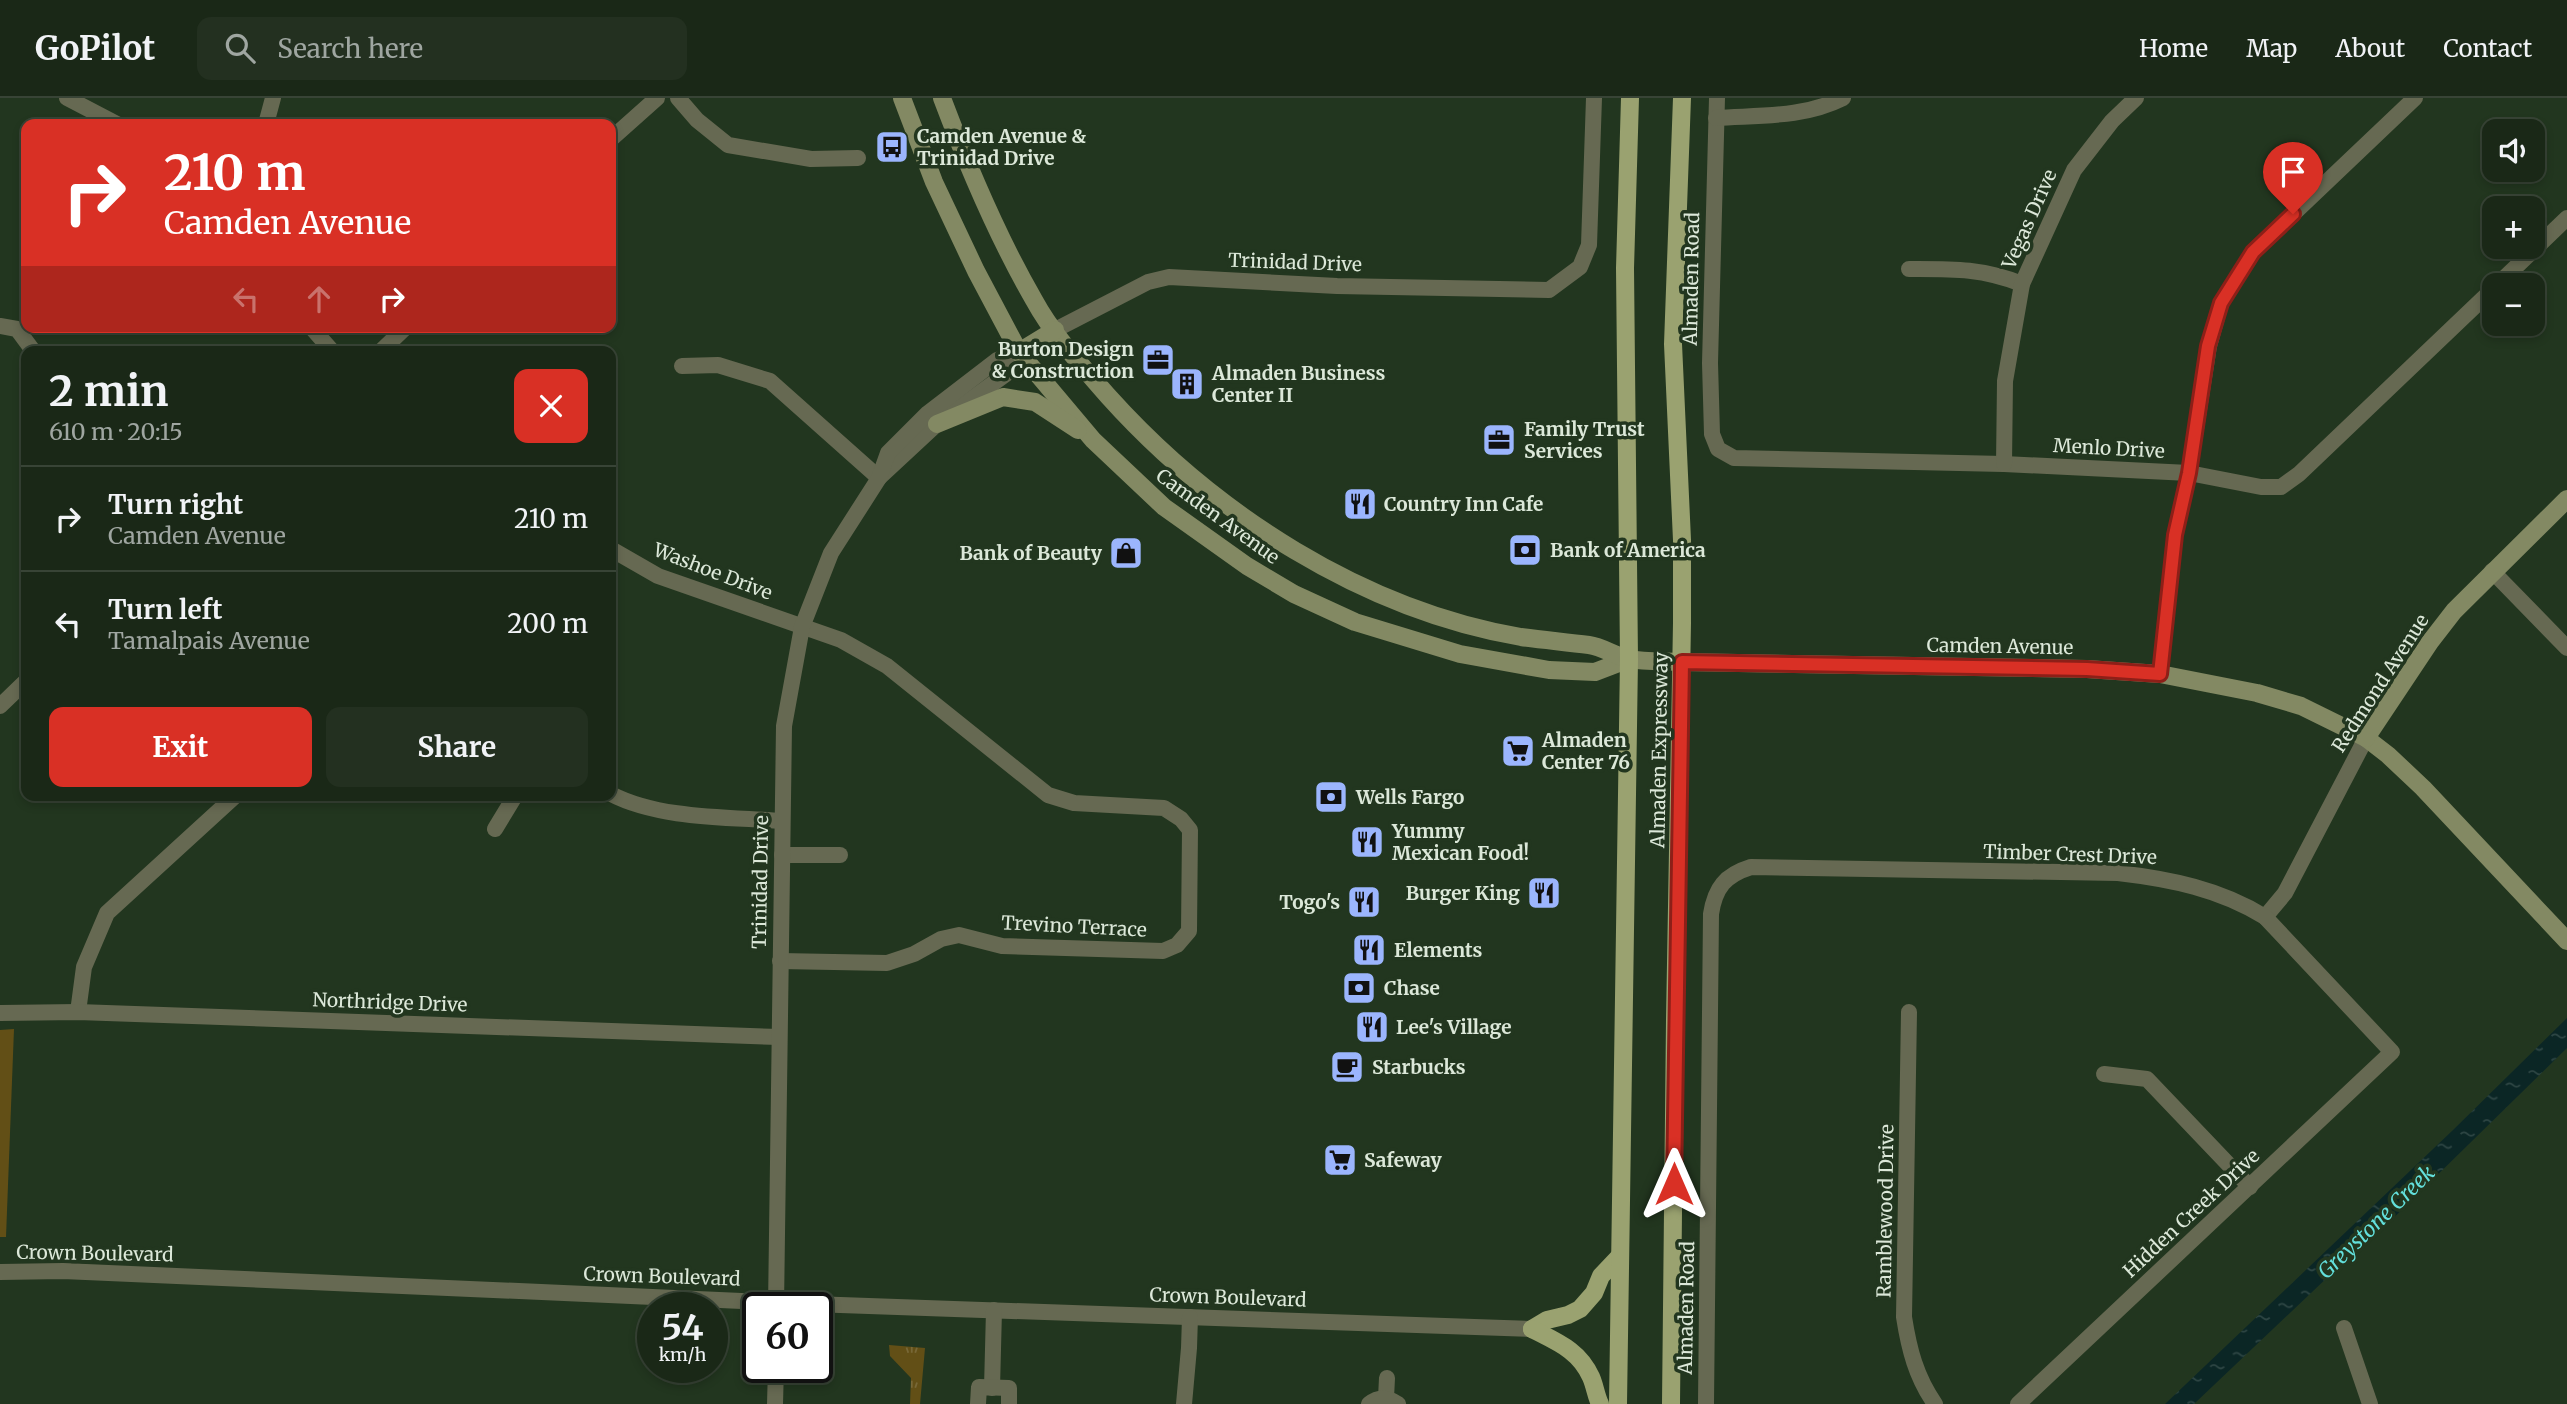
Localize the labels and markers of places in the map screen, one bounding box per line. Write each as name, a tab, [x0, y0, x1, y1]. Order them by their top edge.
place label: Camden Avenue & Trinidad Drive	[917, 124, 1087, 170]
bus stop icon: Camden Avenue & Trinidad Drive	[873, 128, 911, 166]
pin	[2263, 142, 2323, 214]
place label: Burton Design & Construction	[992, 337, 1134, 383]
office icon: Burton Design & Construction	[1139, 341, 1177, 379]
place label: Almaden Business Center II	[1211, 361, 1385, 407]
building icon: Almaden Business Center II	[1168, 365, 1206, 403]
place label: Family Trust Services	[1524, 417, 1645, 463]
office icon: Family Trust Services	[1480, 421, 1518, 459]
restaurant icon: Country Inn Cafe	[1341, 485, 1379, 523]
place label: Country Inn Cafe	[1384, 492, 1543, 516]
bank icon: Bank of America	[1506, 531, 1544, 569]
shop icon: Bank of Beauty	[1107, 534, 1145, 572]
place label: Bank of America	[1550, 538, 1706, 562]
place label: Bank of Beauty	[959, 541, 1103, 565]
place label: Almaden Center 76	[1541, 728, 1630, 774]
supermarket icon: Almaden Center 76	[1499, 732, 1537, 770]
bank icon: Wells Fargo	[1312, 778, 1350, 816]
place label: Wells Fargo	[1355, 785, 1464, 809]
place label: Yummy Mexican Food!	[1391, 819, 1529, 865]
restaurant icon: Yummy Mexican Food!	[1348, 823, 1386, 861]
restaurant icon: Burger King	[1525, 874, 1563, 912]
place label: Burger King	[1406, 881, 1520, 905]
restaurant icon: Togo's	[1345, 883, 1383, 921]
place label: Togo's	[1279, 890, 1340, 914]
restaurant icon: Elements	[1350, 931, 1388, 969]
place label: Elements	[1394, 938, 1482, 962]
bank icon: Chase	[1340, 969, 1378, 1007]
place label: Chase	[1384, 976, 1440, 1000]
restaurant icon: Lee's Village	[1353, 1008, 1391, 1046]
place label: Lee's Village	[1396, 1015, 1512, 1039]
cafe icon: Starbucks	[1328, 1048, 1366, 1086]
place label: Starbucks	[1372, 1055, 1466, 1079]
supermarket icon: Safeway	[1321, 1141, 1359, 1179]
place label: Safeway	[1364, 1148, 1442, 1172]

